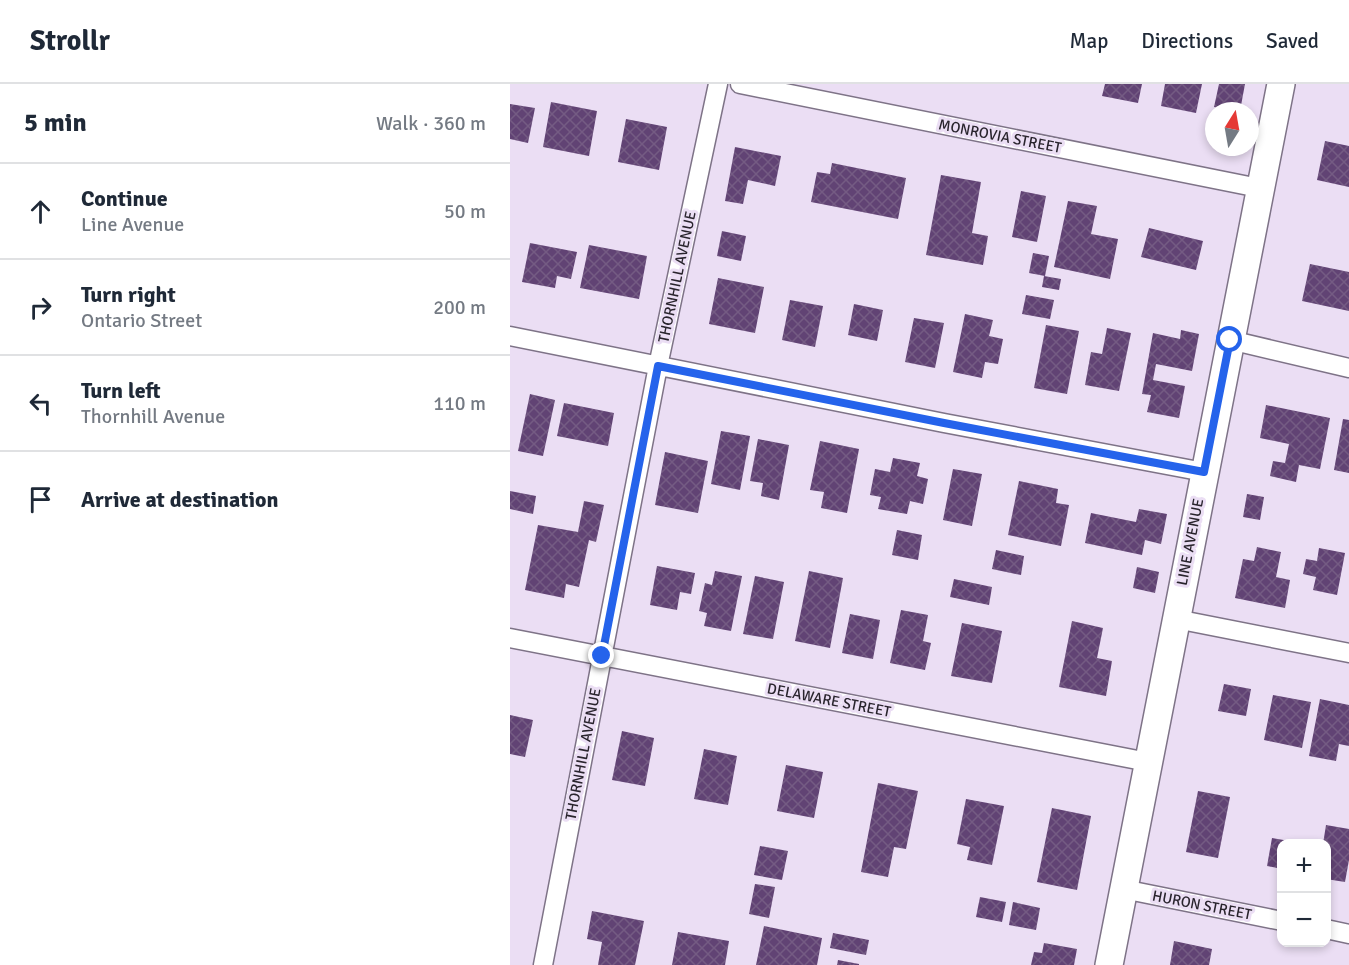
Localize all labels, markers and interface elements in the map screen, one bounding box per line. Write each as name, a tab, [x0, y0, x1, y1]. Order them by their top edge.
text: Strollr	[30, 24, 110, 58]
text: Map	[1070, 28, 1108, 54]
text: Directions	[1141, 28, 1233, 54]
text: Saved	[1266, 28, 1319, 54]
north arrow	[1205, 102, 1259, 156]
text: 5 min	[24, 107, 87, 139]
text: Walk · 360 m	[376, 111, 486, 136]
street label: MONROVIA STREET	[937, 115, 1064, 157]
text: Continue	[81, 185, 168, 212]
icon: ahead	[24, 195, 57, 228]
text: 50 m	[444, 199, 486, 224]
street label: THORNHILL AVENUE	[654, 210, 700, 344]
text: Line Avenue	[81, 212, 184, 237]
text: Turn right	[81, 281, 176, 308]
icon: right	[24, 291, 57, 324]
text: 200 m	[433, 295, 486, 320]
text: Ontario Street	[81, 308, 202, 333]
route start	[1216, 326, 1242, 352]
text: Turn left	[81, 377, 161, 404]
icon: left	[24, 387, 57, 420]
text: 110 m	[433, 391, 486, 416]
text: Thornhill Avenue	[81, 404, 225, 429]
icon: arrive	[24, 483, 57, 516]
text: Arrive at destination	[81, 486, 278, 513]
street label: LINE AVENUE	[1173, 497, 1207, 587]
route end	[588, 642, 614, 668]
street label: DELAWARE STREET	[766, 679, 893, 721]
street label: THORNHILL AVENUE	[561, 687, 605, 821]
map controls	[1277, 839, 1331, 947]
button: +	[1277, 839, 1331, 893]
street label: HURON STREET	[1151, 887, 1254, 924]
button: −	[1277, 893, 1331, 947]

